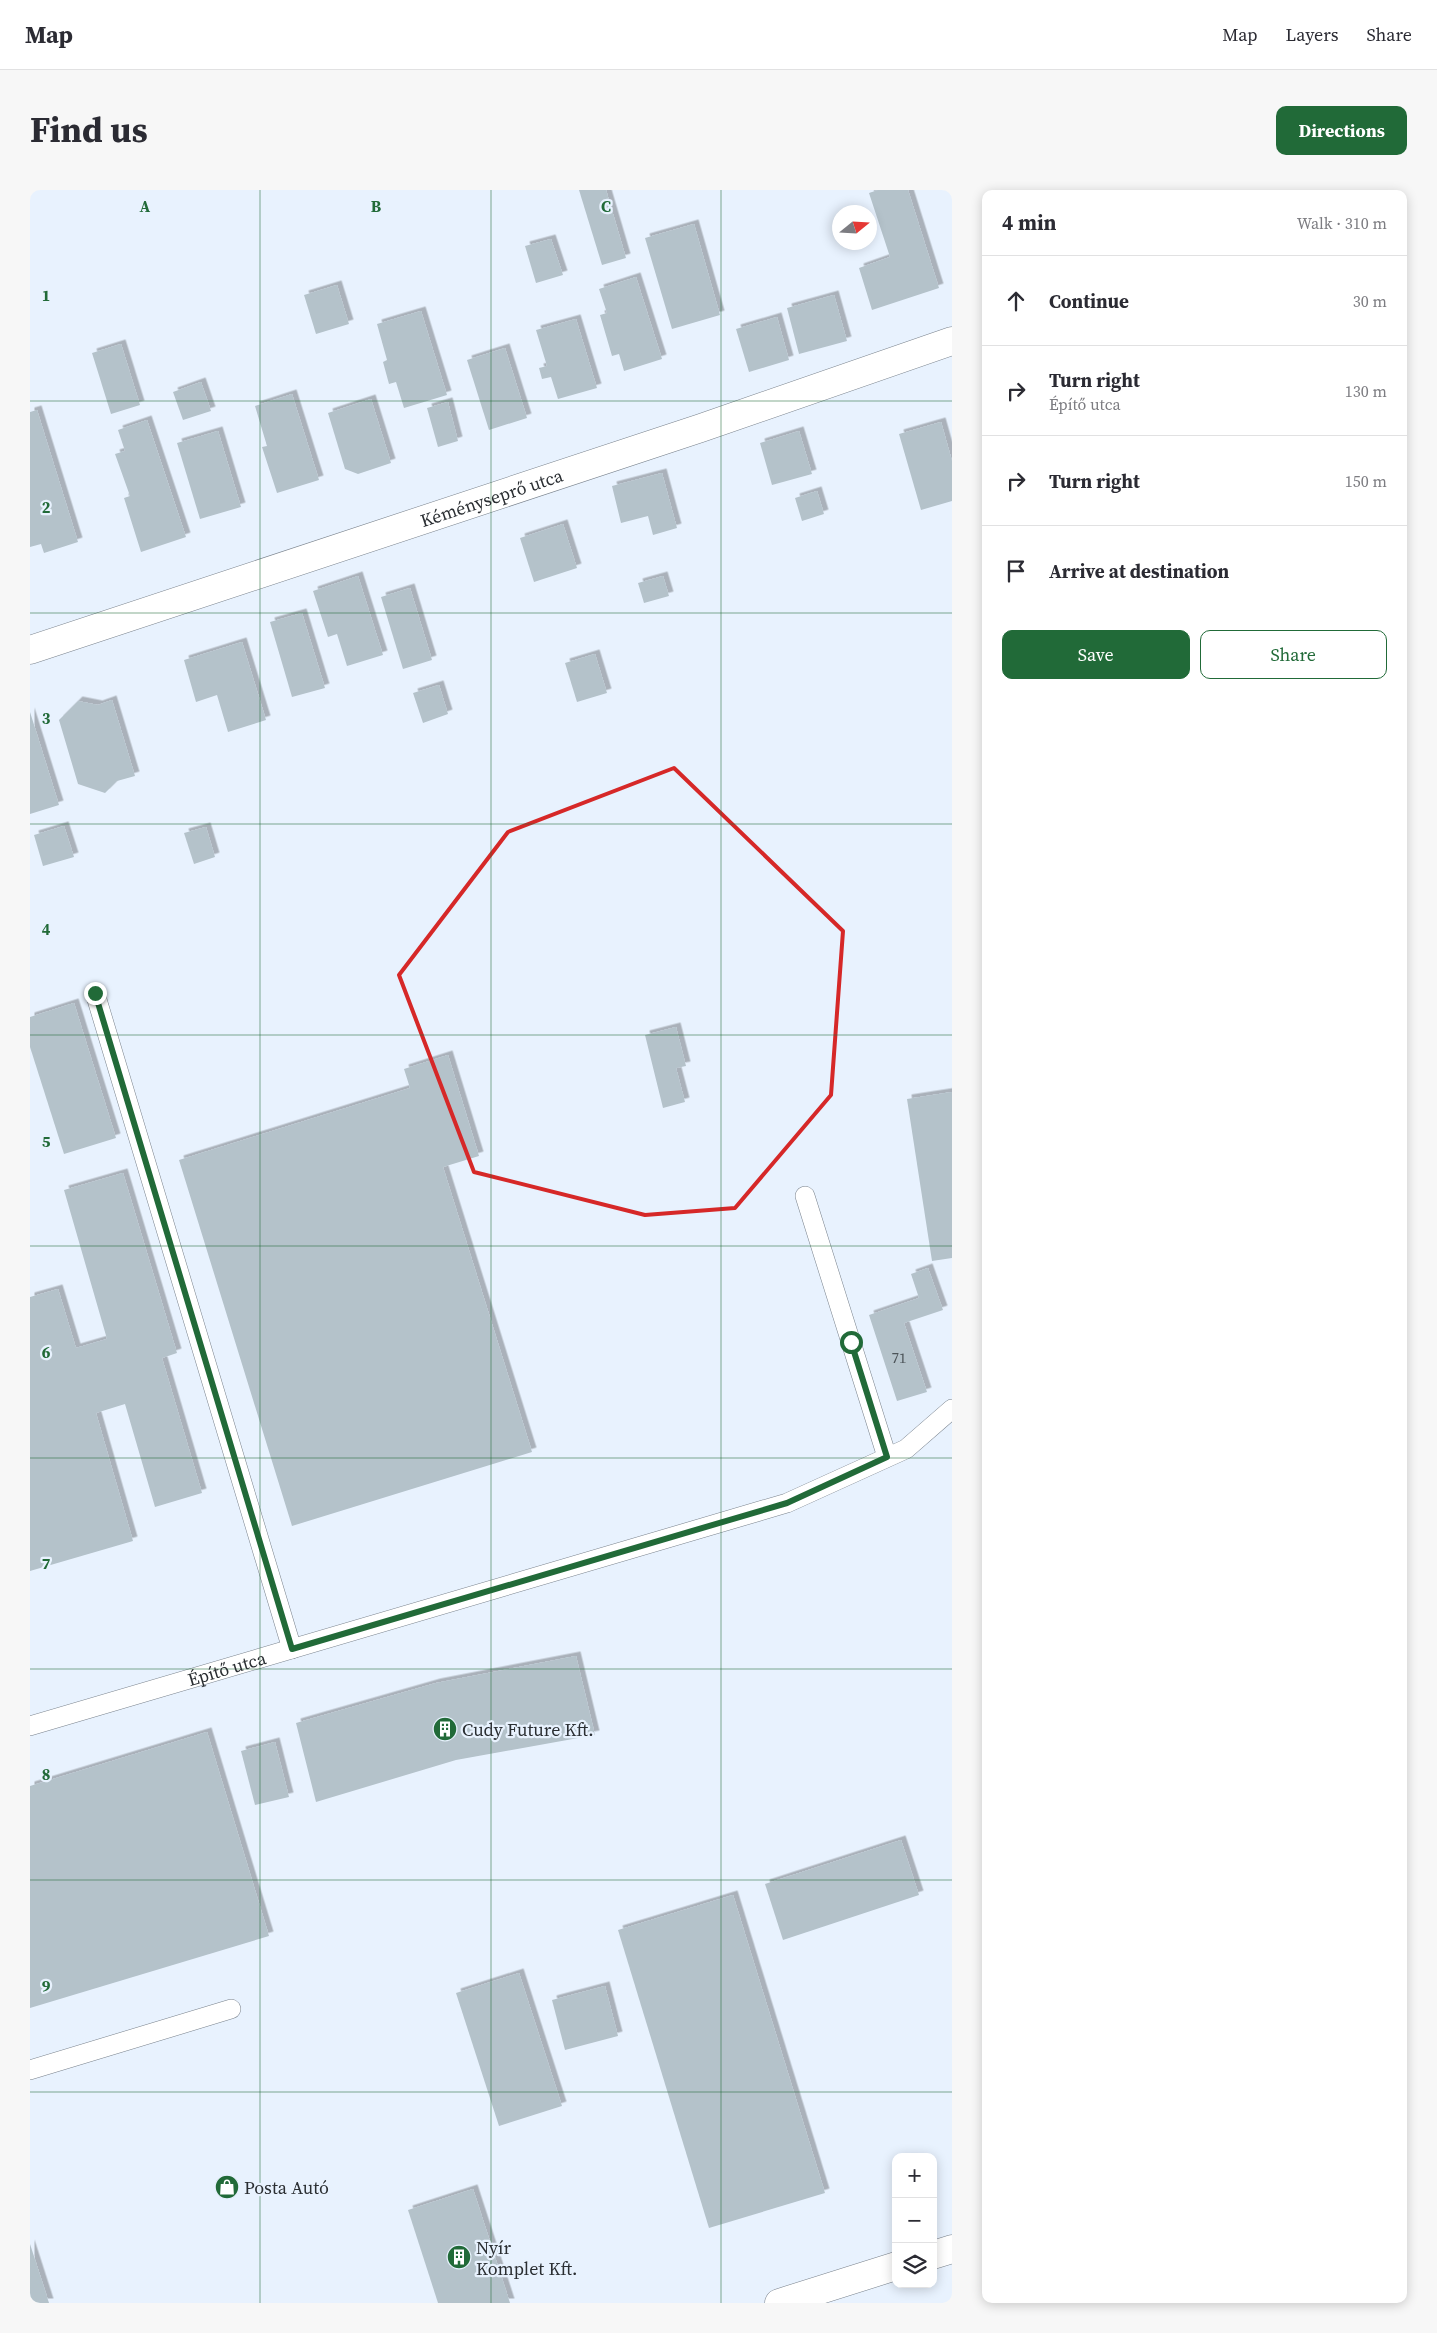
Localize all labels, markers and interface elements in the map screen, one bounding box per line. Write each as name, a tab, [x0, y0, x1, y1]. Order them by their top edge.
text: Map	[25, 18, 73, 51]
text: Map	[1222, 22, 1257, 47]
text: Layers	[1285, 22, 1338, 47]
text: Share	[1366, 22, 1412, 47]
text: Find us	[30, 106, 148, 154]
button: Directions	[1276, 106, 1407, 155]
text: A	[140, 195, 151, 217]
text: B	[371, 195, 382, 217]
text: C	[601, 195, 611, 217]
north arrow	[832, 205, 877, 250]
text: 4 min	[1002, 208, 1057, 237]
text: Walk · 310 m	[1297, 212, 1387, 234]
text: 1	[42, 284, 50, 306]
icon: ahead	[1002, 287, 1030, 315]
text: Continue	[1049, 288, 1129, 314]
text: 30 m	[1353, 290, 1387, 312]
text: Turn right	[1049, 367, 1140, 393]
icon: right	[1002, 377, 1030, 405]
text: 130 m	[1345, 380, 1387, 402]
text: Építő utca	[1049, 393, 1121, 415]
street label: Kéményseprő utca	[417, 462, 567, 533]
icon: right	[1002, 467, 1030, 495]
text: Turn right	[1049, 468, 1140, 494]
text: 150 m	[1345, 470, 1387, 492]
text: 2	[42, 496, 51, 518]
icon: arrive	[1002, 557, 1030, 585]
text: Arrive at destination	[1049, 558, 1229, 584]
button: Save	[1002, 630, 1190, 679]
button: Share	[1200, 630, 1387, 679]
text: 3	[42, 707, 51, 729]
text: 4	[42, 918, 51, 940]
route end	[84, 982, 107, 1005]
text: 5	[42, 1130, 51, 1152]
route start	[840, 1331, 863, 1354]
text: 6	[42, 1341, 51, 1363]
house number: 71	[891, 1347, 907, 1368]
text: 7	[42, 1552, 51, 1574]
street label: Építő utca	[184, 1644, 270, 1691]
building icon: Cudy Future Kft.	[432, 1716, 458, 1742]
place label: Cudy Future Kft.	[462, 1717, 594, 1742]
text: 8	[42, 1763, 50, 1785]
text: 9	[42, 1975, 51, 1997]
map controls	[892, 2153, 937, 2288]
button: +	[892, 2153, 937, 2198]
shop icon: Posta Autó	[214, 2174, 240, 2200]
place label: Posta Autó	[244, 2175, 329, 2200]
button: −	[892, 2198, 937, 2243]
place label: Nyír Komplet Kft.	[476, 2235, 577, 2281]
button: layers	[892, 2243, 937, 2288]
building icon: Nyír Komplet Kft.	[446, 2244, 472, 2270]

